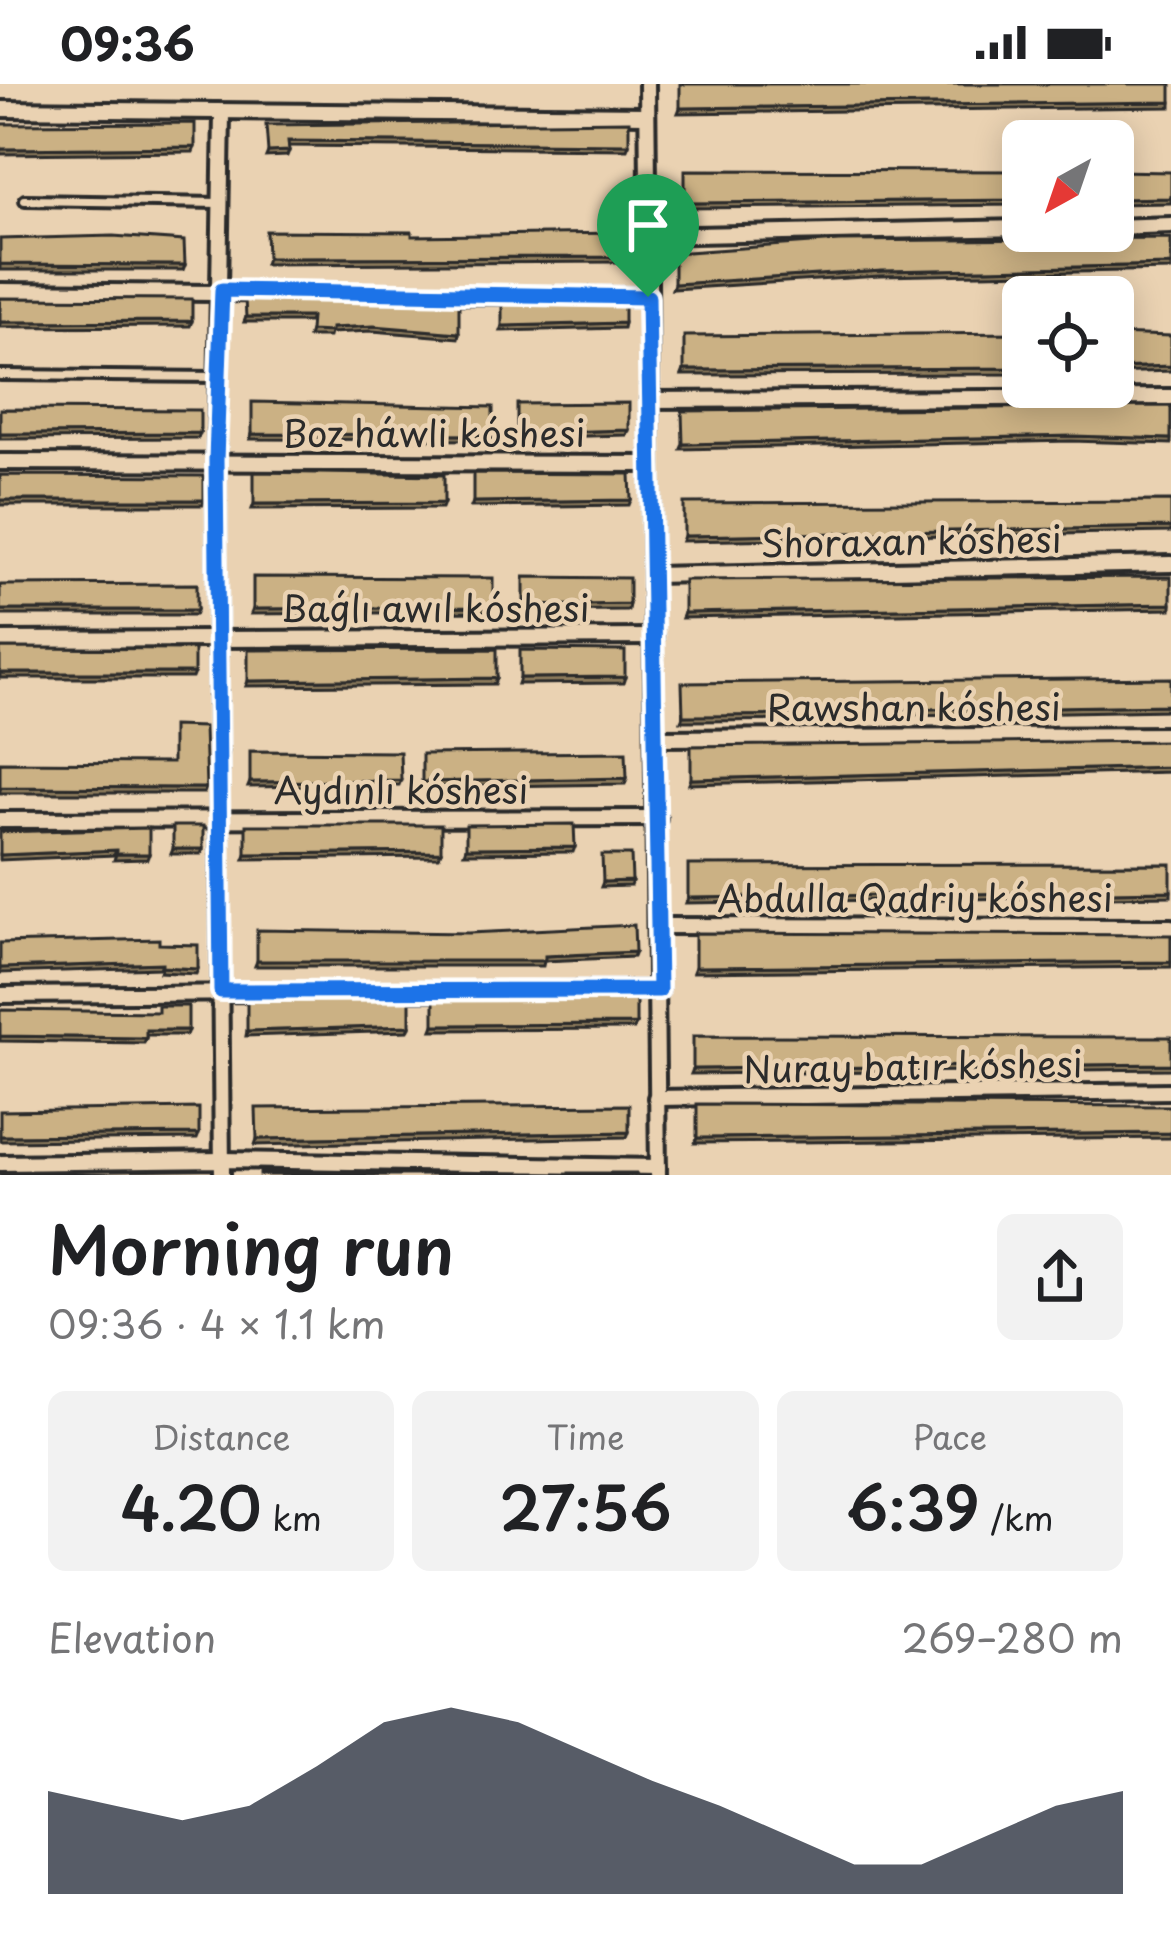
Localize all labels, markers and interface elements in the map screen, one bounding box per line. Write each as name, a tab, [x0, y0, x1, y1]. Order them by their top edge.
text: 09:36	[60, 8, 195, 76]
north arrow	[1002, 120, 1134, 252]
map controls	[1002, 120, 1134, 408]
pin	[597, 174, 699, 297]
icon: arrive	[615, 192, 681, 258]
button: locate	[1002, 276, 1134, 408]
street label: Boz háwli kóshesi	[283, 405, 585, 459]
street label: Shoraxan kóshesi	[760, 510, 1062, 570]
street label: Baǵlı awıl kóshesi	[280, 580, 590, 634]
street label: Rawshan kóshesi	[767, 679, 1061, 733]
street label: Aydınlı kóshesi	[274, 762, 528, 816]
street label: Abdulla Qadriy kóshesi	[717, 870, 1113, 924]
street label: Nuray batır kóshesi	[743, 1035, 1083, 1095]
text: Morning run	[48, 1198, 454, 1297]
button: share	[997, 1214, 1123, 1340]
text: 09:36 · 4 × 1.1 km	[48, 1293, 386, 1352]
text: Distance	[152, 1411, 290, 1461]
text: Time	[547, 1411, 624, 1461]
text: Pace	[913, 1411, 987, 1461]
text: 4.20	[121, 1461, 261, 1551]
text: 27:56	[499, 1461, 672, 1551]
text: 6:39	[846, 1461, 980, 1551]
text: km	[261, 1492, 322, 1542]
text: /km	[980, 1492, 1054, 1542]
text: Elevation	[48, 1607, 216, 1666]
text: 269–280 m	[901, 1607, 1123, 1666]

